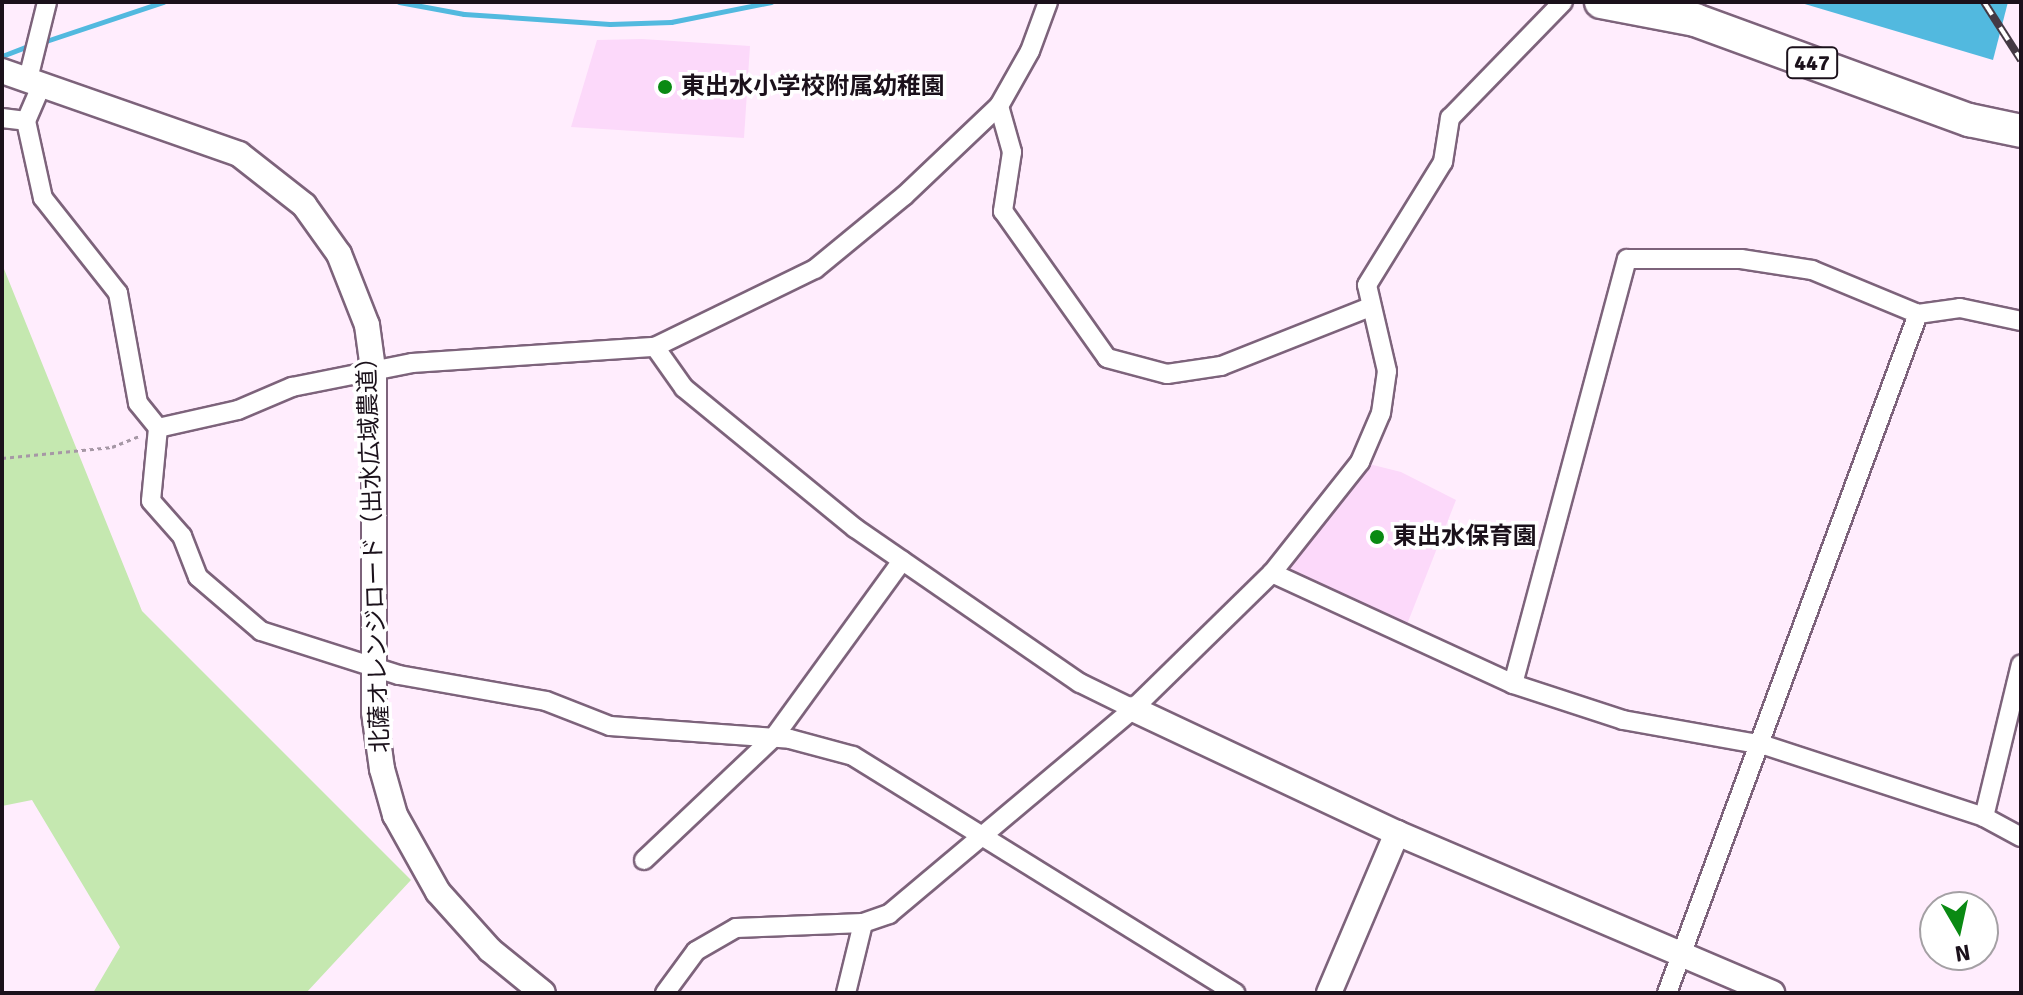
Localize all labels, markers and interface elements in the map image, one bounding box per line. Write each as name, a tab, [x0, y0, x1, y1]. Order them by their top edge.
road number: 447	[1786, 45, 1838, 81]
place label: 東出水小学校附属幼稚園	[681, 73, 945, 101]
marker: 東出水小学校附属幼稚園	[656, 78, 674, 96]
street label: 北薩オレンジロード（出水広域農道）	[352, 345, 396, 753]
place label: 東出水保育園	[1393, 523, 1537, 551]
marker: 東出水保育園	[1368, 528, 1386, 546]
north arrow	[1919, 891, 1999, 971]
text: N	[1953, 939, 1972, 968]

